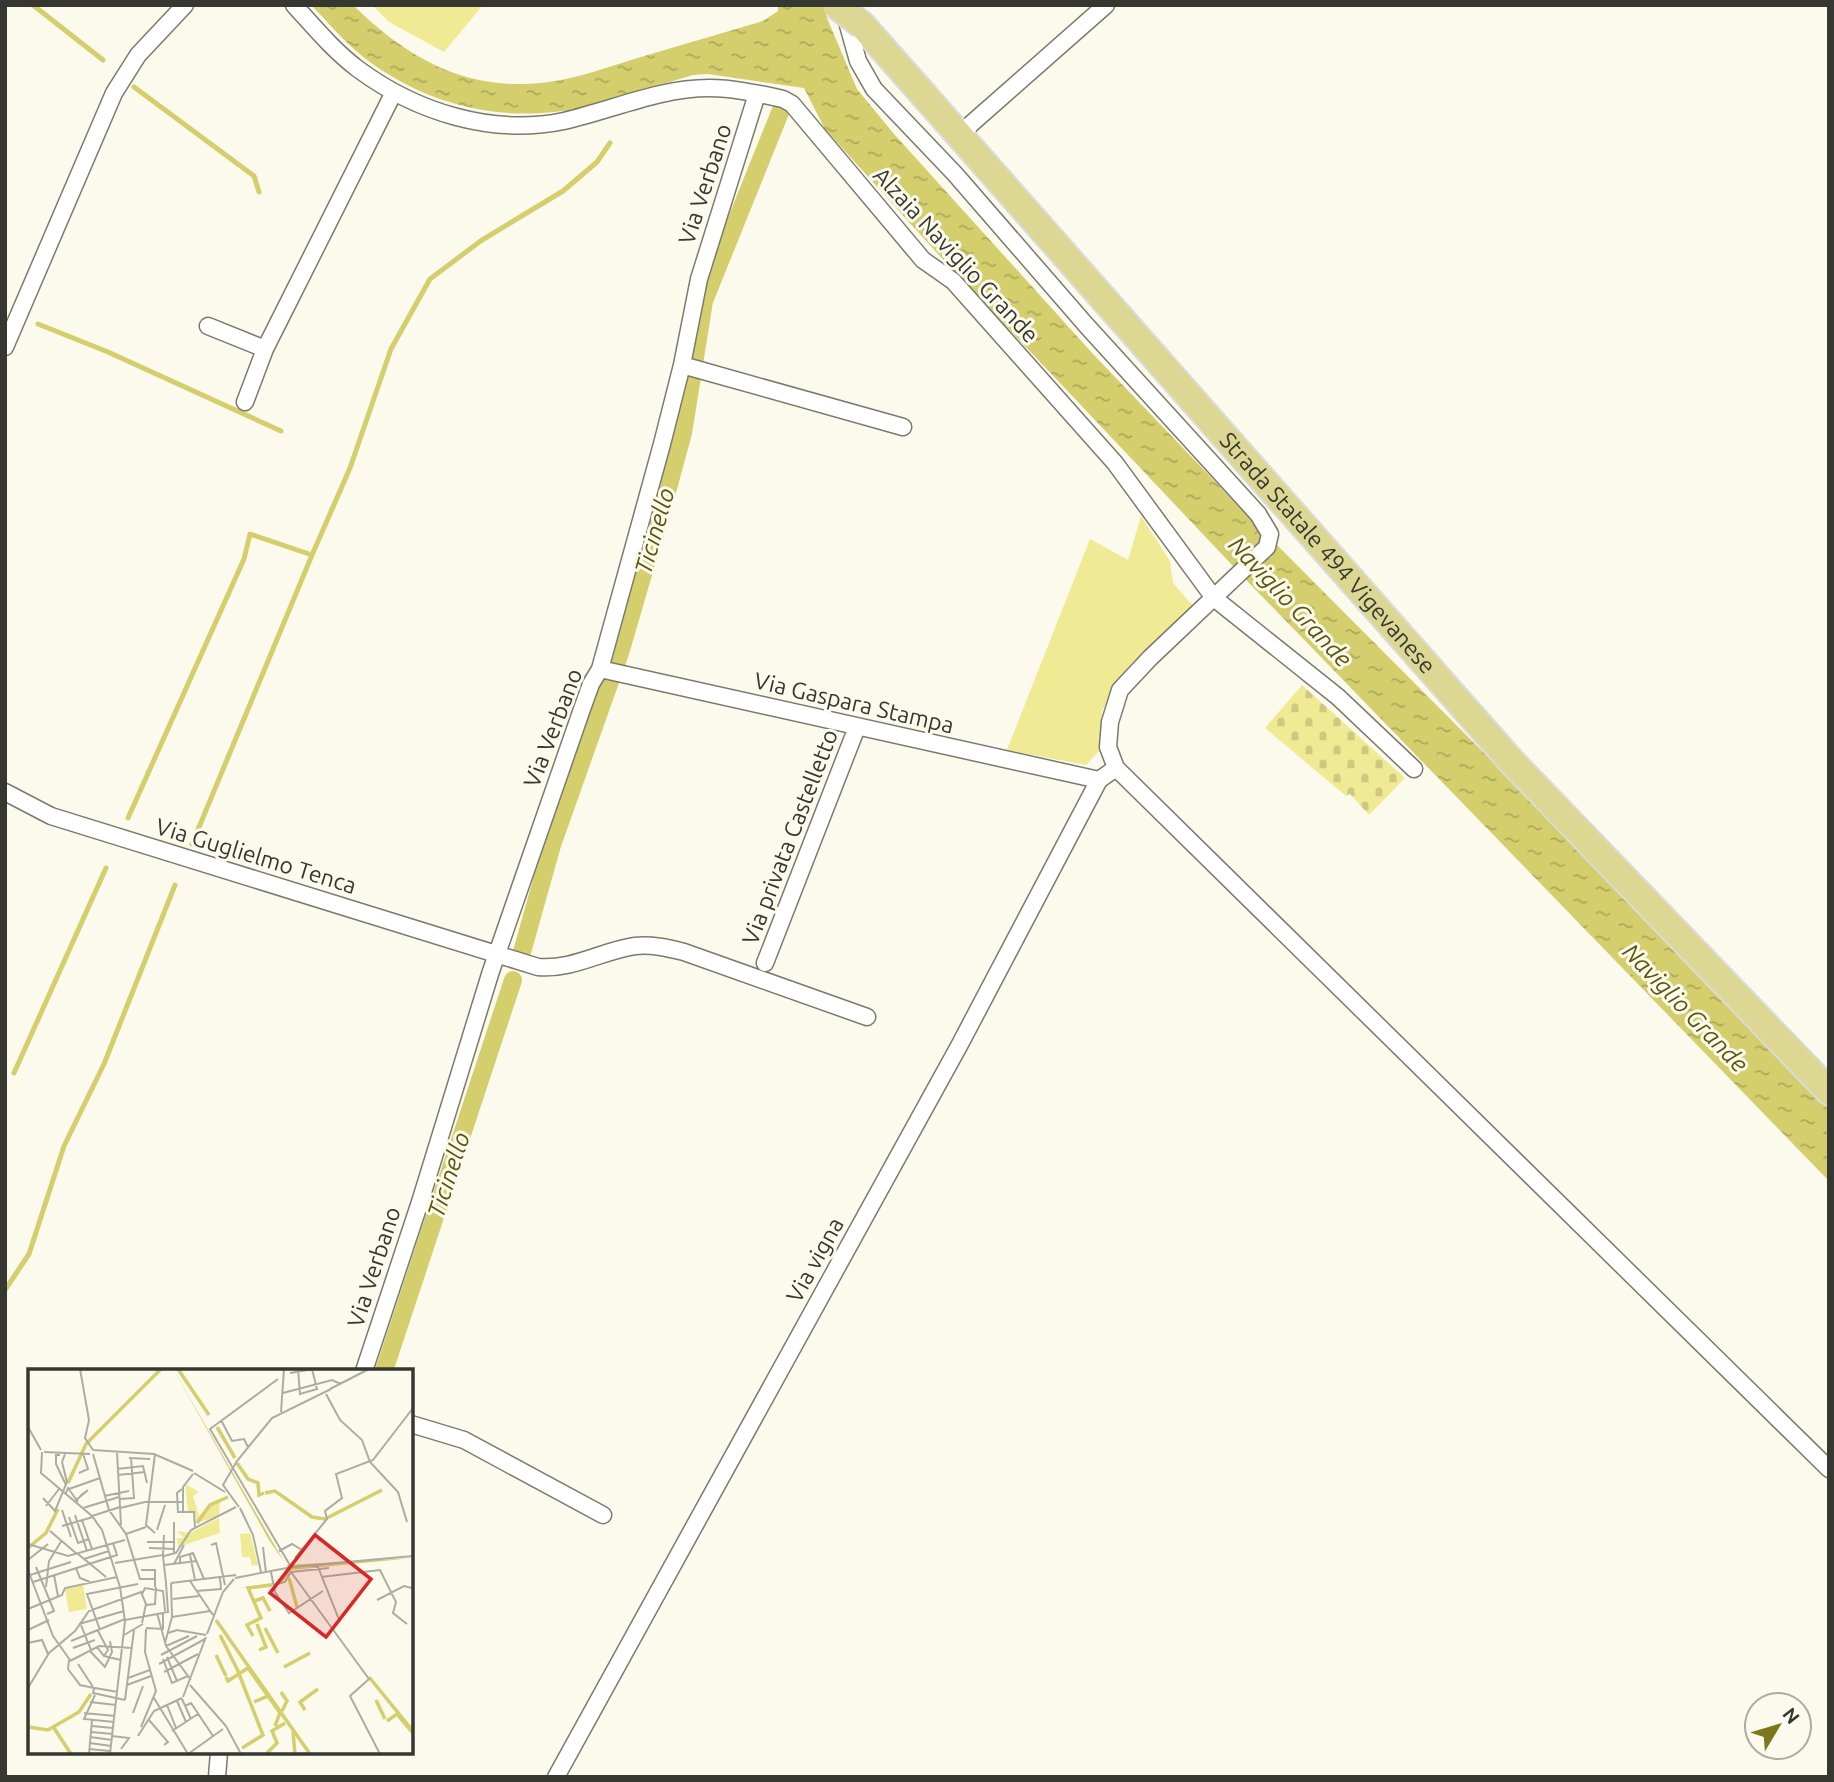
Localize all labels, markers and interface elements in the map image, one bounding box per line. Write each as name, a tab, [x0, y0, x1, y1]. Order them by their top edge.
street label: Via Verbano	[673, 121, 736, 247]
street label: Alzaia Naviglio Grande	[869, 162, 1044, 347]
street label: Strada Statale 494 Vigevanese	[1215, 427, 1441, 678]
water label: Ticinello	[629, 485, 680, 577]
water label: Naviglio Grande	[1223, 531, 1357, 672]
street label: Via Verbano	[518, 665, 587, 791]
street label: Via Gaspara Stampa	[752, 667, 956, 738]
street label: Via privata Castelletto	[737, 726, 842, 948]
street label: Via Guglielmo Tenca	[153, 813, 359, 898]
water label: Naviglio Grande	[1617, 938, 1753, 1077]
water label: Ticinello	[422, 1129, 475, 1221]
street label: Via Verbano	[342, 1204, 405, 1330]
street label: Via vigna	[781, 1213, 848, 1306]
inset map	[28, 1369, 413, 1754]
north arrow	[1743, 1691, 1813, 1761]
text: N	[1778, 1703, 1804, 1728]

